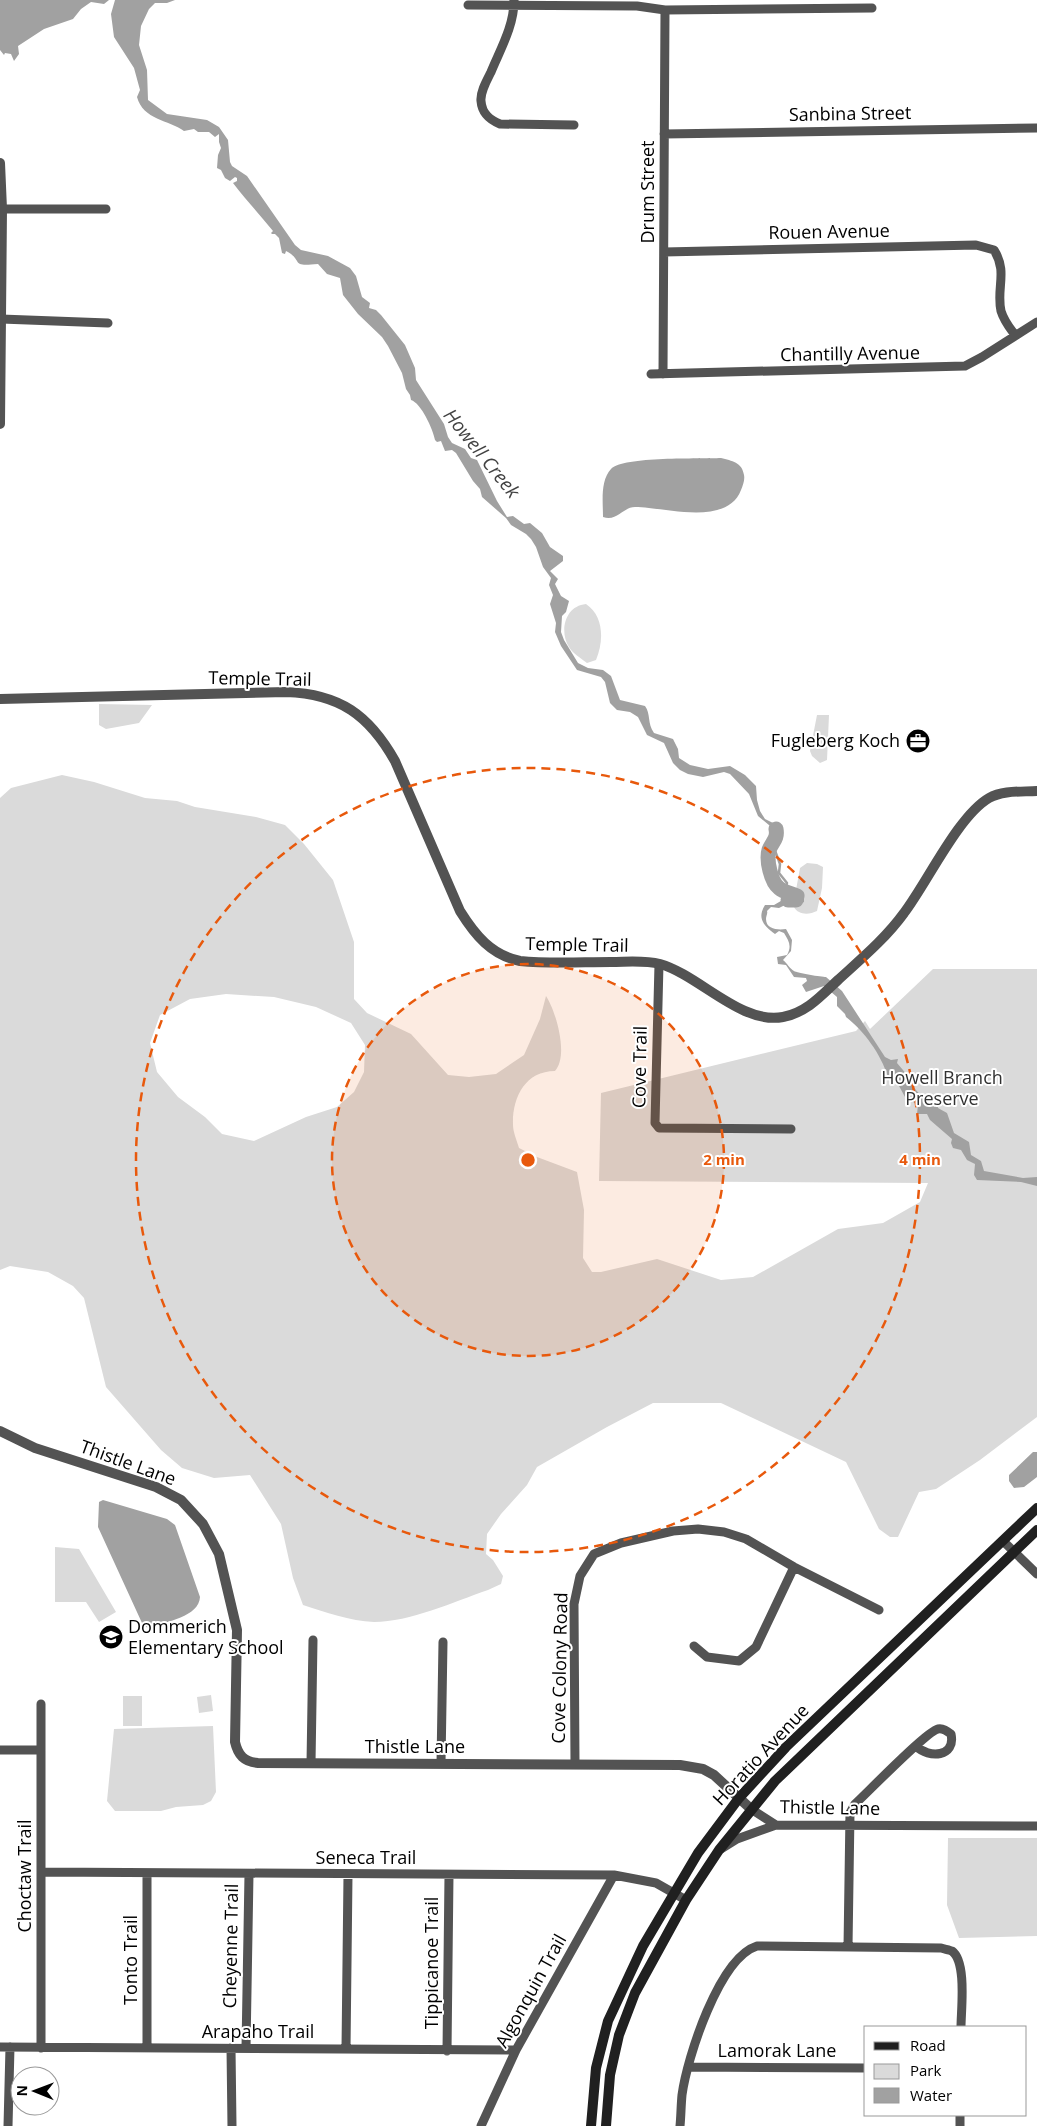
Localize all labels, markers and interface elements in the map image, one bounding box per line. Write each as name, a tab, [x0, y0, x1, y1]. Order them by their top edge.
street label: Sanbina Street	[789, 100, 911, 126]
street label: Drum Street	[635, 140, 659, 244]
street label: Rouen Avenue	[768, 218, 890, 244]
street label: Chantilly Avenue	[780, 340, 920, 366]
water label: Howell Creek	[438, 403, 527, 504]
street label: Temple Trail	[208, 665, 312, 691]
place label: Fugleberg Koch	[771, 728, 900, 752]
office icon: Fugleberg Koch	[905, 728, 931, 754]
street label: Temple Trail	[525, 931, 629, 957]
street label: Cove Trail	[626, 1026, 652, 1108]
park label: Howell Branch Preserve	[881, 1065, 1003, 1110]
text: 2 min	[703, 1149, 745, 1169]
text: 4 min	[899, 1149, 941, 1169]
centre of rings	[519, 1151, 537, 1169]
street label: Thistle Lane	[77, 1434, 180, 1491]
street label: Cove Colony Road	[546, 1592, 572, 1744]
place label: Dommerich Elementary School	[128, 1614, 284, 1659]
school or university icon: Dommerich Elementary School	[98, 1624, 124, 1650]
street label: Horatio Avenue	[707, 1698, 814, 1810]
street label: Thistle Lane	[365, 1734, 465, 1758]
street label: Thistle Lane	[780, 1794, 880, 1820]
street label: Choctaw Trail	[12, 1819, 36, 1933]
street label: Seneca Trail	[316, 1845, 416, 1869]
street label: Cheyenne Trail	[217, 1883, 243, 2009]
street label: Tippicanoe Trail	[419, 1897, 443, 2029]
street label: Tonto Trail	[118, 1915, 142, 2005]
street label: Algonquin Trail	[489, 1929, 571, 2052]
street label: Arapaho Trail	[202, 2019, 314, 2043]
legend	[864, 2026, 1027, 2116]
text: Road	[910, 2035, 946, 2055]
street label: Lamorak Lane	[718, 2038, 836, 2062]
text: Park	[910, 2060, 941, 2080]
north arrow	[10, 2066, 60, 2116]
text: N	[12, 2085, 31, 2097]
text: Water	[910, 2085, 952, 2105]

